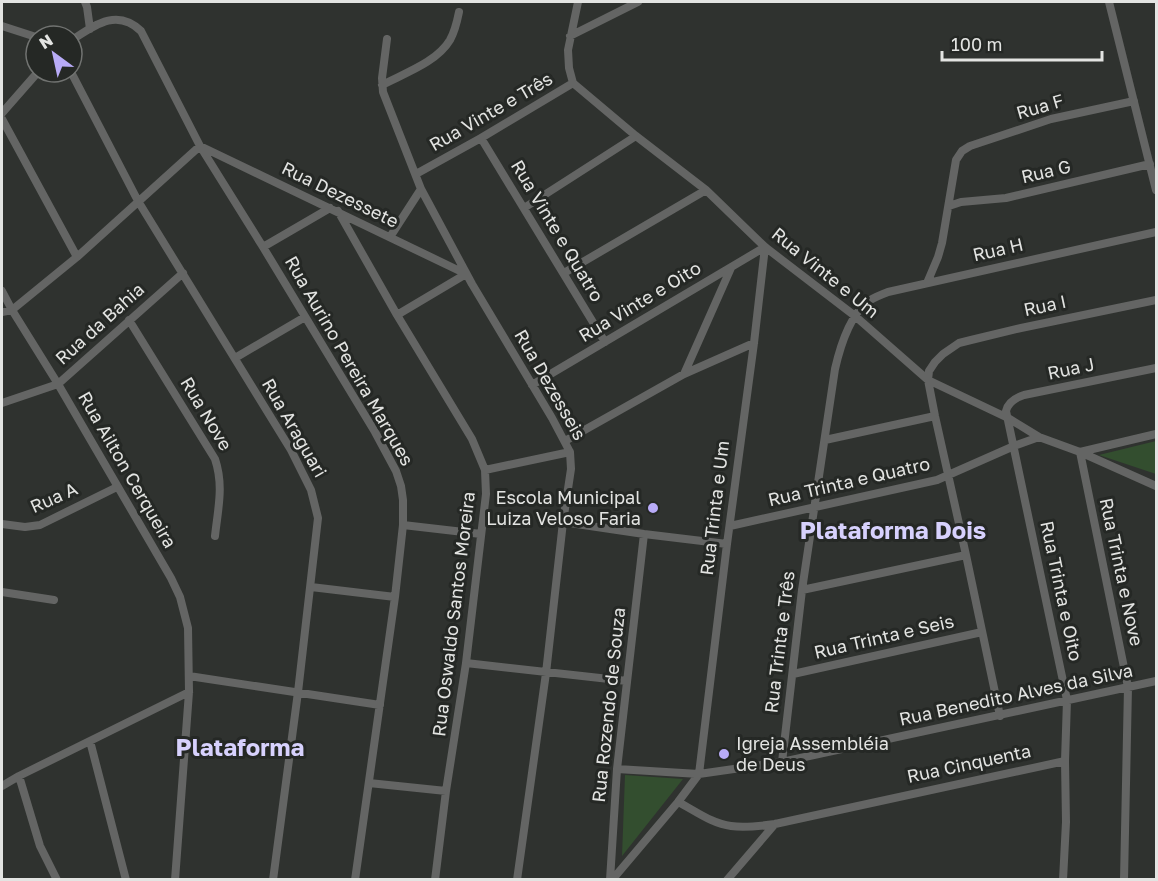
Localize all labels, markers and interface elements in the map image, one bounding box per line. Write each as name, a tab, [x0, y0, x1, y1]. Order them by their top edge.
north arrow	[24, 24, 84, 84]
scale bar	[942, 24, 1102, 62]
text: N	[35, 30, 56, 53]
text: 100 m	[951, 33, 1002, 55]
street label: Rua Vinte e Três	[425, 67, 556, 155]
street label: Rua F	[1014, 89, 1066, 123]
street label: Rua G	[1019, 155, 1073, 187]
street label: Rua Dezessete	[278, 156, 402, 232]
street label: Rua Vinte e Quatro	[507, 156, 609, 305]
street label: Rua Vinte e Um	[768, 222, 884, 322]
street label: Rua H	[970, 233, 1025, 265]
street label: Rua Aurino Pereira Marques	[281, 252, 419, 469]
street label: Rua Vinte e Oito	[574, 256, 704, 346]
street label: Rua da Bahia	[51, 278, 148, 369]
street label: Rua I	[1021, 290, 1068, 320]
street label: Rua Dezesseis	[510, 325, 591, 444]
street label: Rua J	[1045, 352, 1096, 384]
street label: Rua Nove	[176, 373, 237, 454]
street label: Rua Araguari	[258, 374, 332, 481]
street label: Rua Ailton Cerqueira	[74, 387, 182, 552]
street label: Rua Trinta e Um	[695, 439, 733, 577]
street label: Rua Trinta e Quatro	[766, 452, 932, 510]
street label: Rua A	[27, 477, 81, 517]
place label: Escola Municipal Luiza Veloso Faria	[486, 486, 641, 529]
street label: Rua Oswaldo Santos Moreira	[427, 490, 479, 738]
street label: Rua Trinta e Nove	[1096, 496, 1148, 648]
marker: Escola Municipal Luiza Veloso Faria	[646, 501, 660, 515]
district label: Plataforma Dois	[800, 515, 986, 544]
street label: Rua Trinta e Oito	[1036, 519, 1088, 663]
street label: Rua Trinta e Três	[759, 570, 799, 714]
street label: Rua Rozendo de Souza	[587, 606, 629, 803]
street label: Rua Trinta e Seis	[812, 609, 956, 663]
street label: Rua Benedito Alves da Silva	[897, 658, 1135, 730]
district label: Plataforma	[176, 732, 305, 761]
place label: Igreja Assembléia de Deus	[736, 732, 889, 775]
street label: Rua Cinquenta	[905, 739, 1033, 787]
marker: Igreja Assembléia de Deus	[717, 747, 731, 761]

